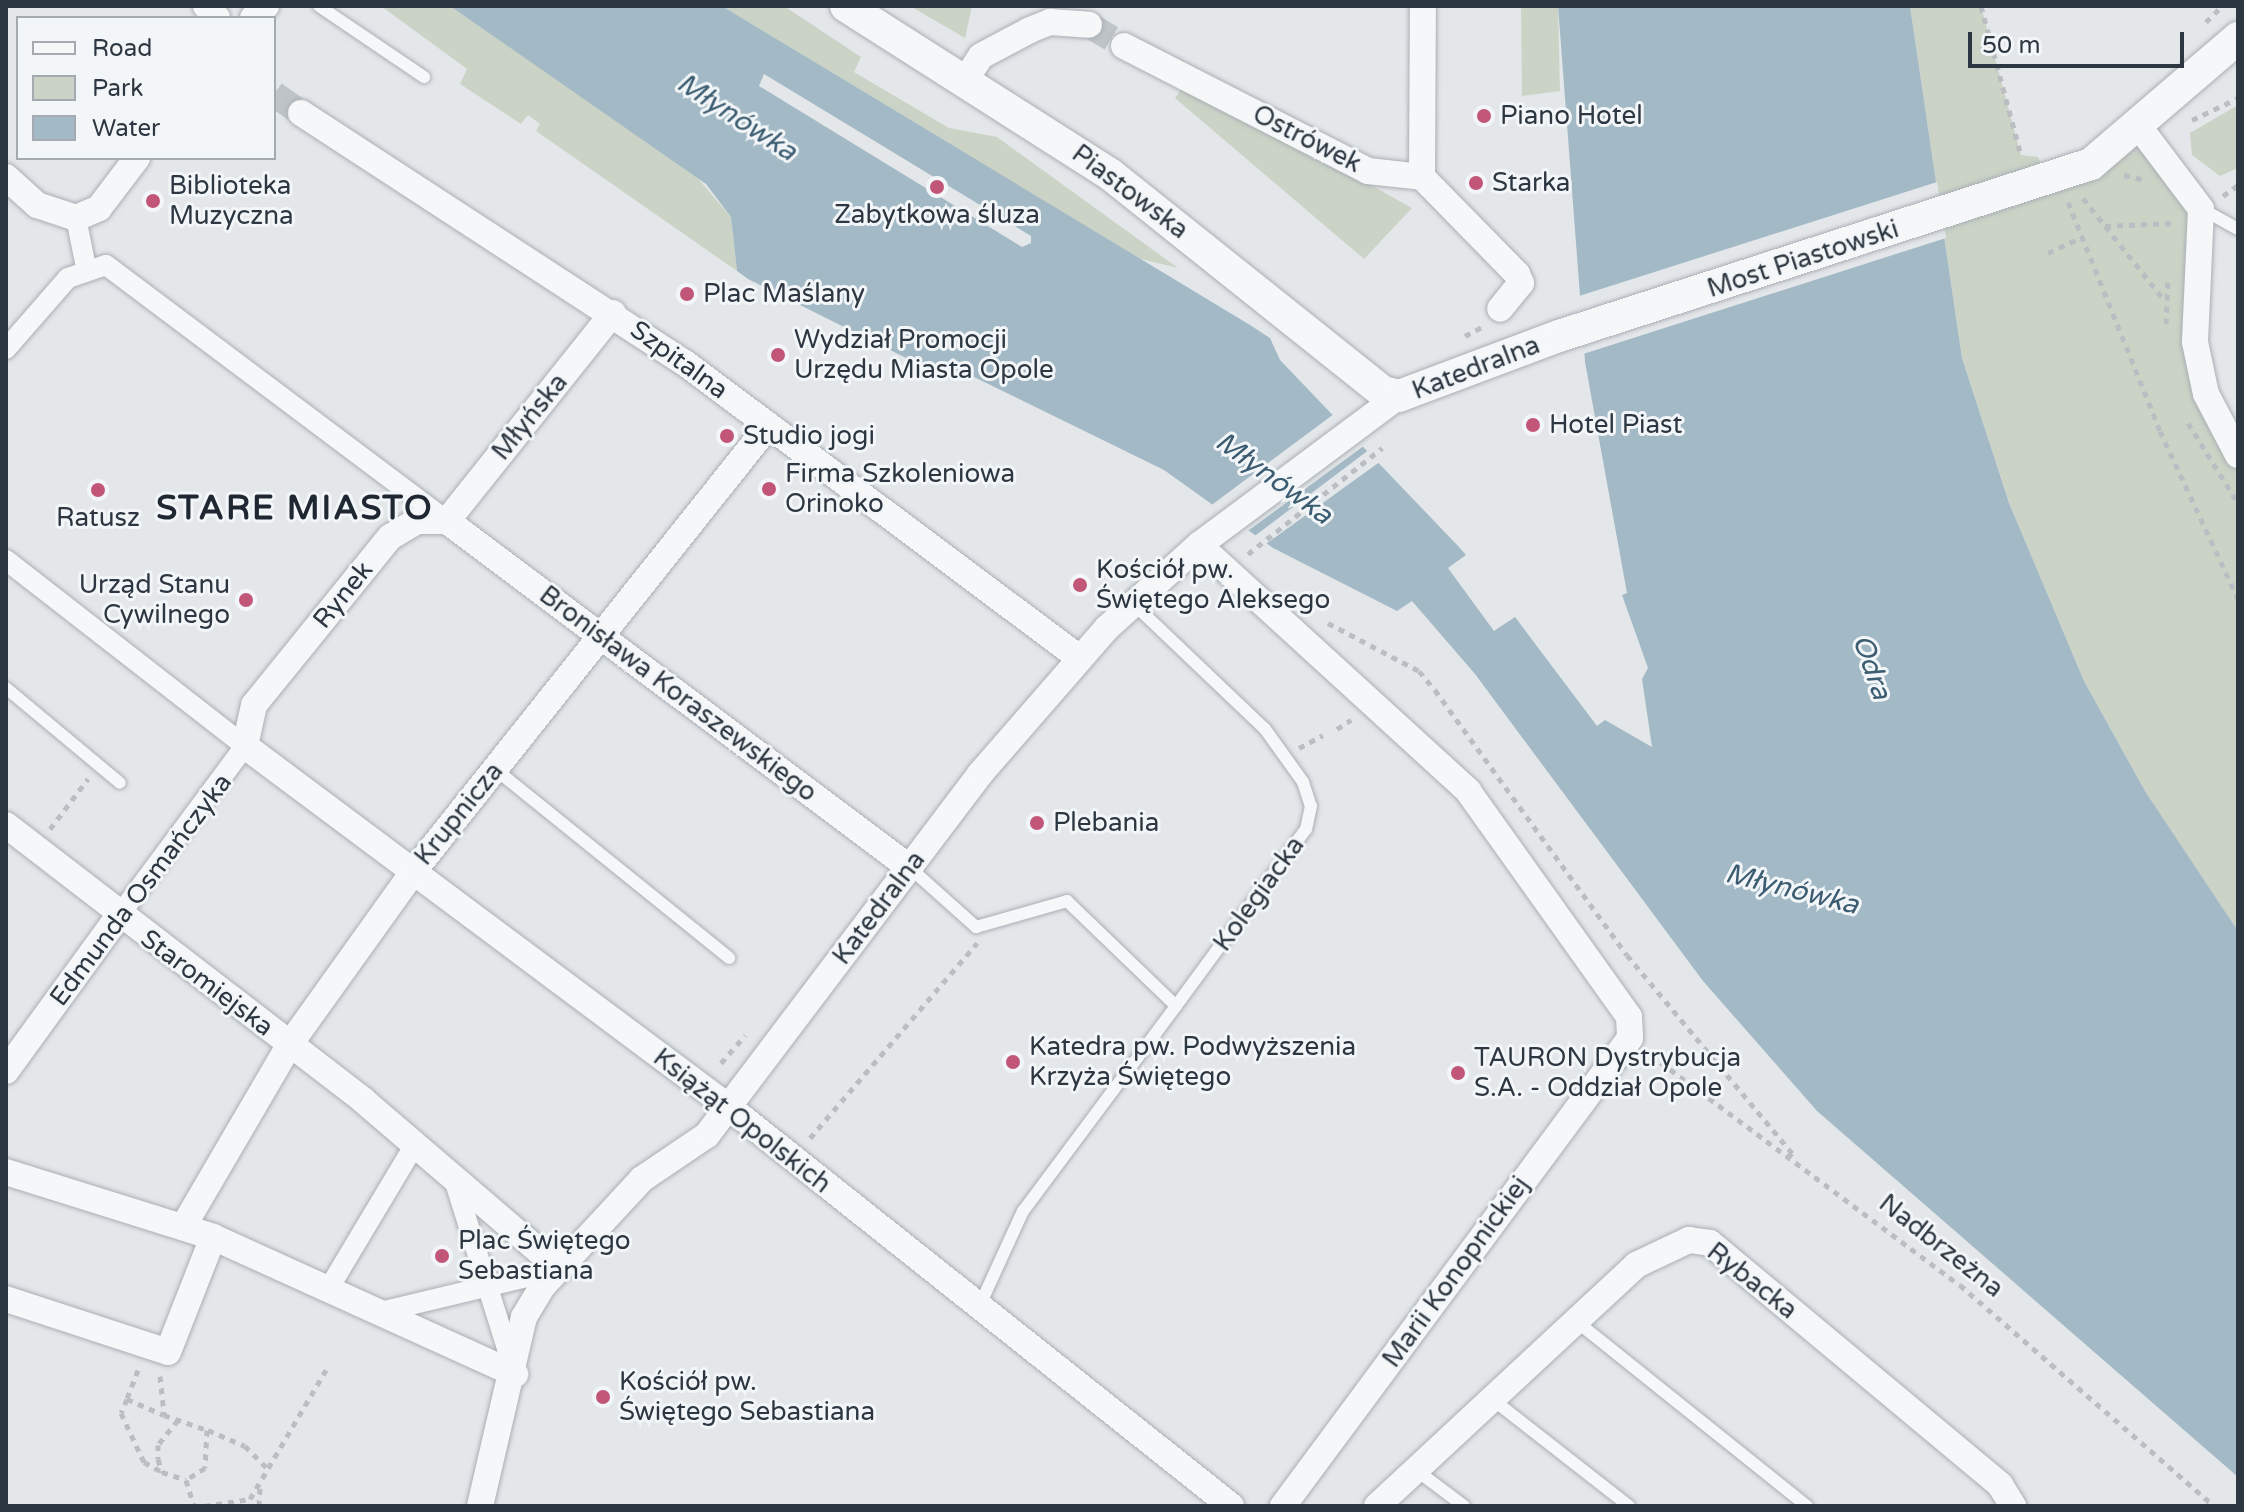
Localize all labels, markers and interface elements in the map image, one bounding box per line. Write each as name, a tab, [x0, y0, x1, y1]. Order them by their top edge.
legend	[16, 16, 276, 160]
scale bar	[1972, 16, 2188, 66]
text: 50 m	[1982, 31, 2040, 60]
text: Road	[92, 34, 152, 63]
water label: Młynówka	[671, 66, 803, 168]
text: Park	[92, 74, 143, 103]
street label: Ostrówek	[1247, 98, 1367, 180]
place label: Piano Hotel	[1500, 100, 1643, 132]
marker: Piano Hotel	[1475, 107, 1493, 125]
text: Water	[92, 114, 160, 143]
street label: Piastowska	[1066, 138, 1194, 246]
place label: Starka	[1492, 167, 1570, 199]
place label: Biblioteka Muzyczna	[169, 170, 294, 232]
marker: Starka	[1467, 174, 1485, 192]
marker: Zabytkowa śluza	[928, 178, 946, 196]
marker: Biblioteka Muzyczna	[144, 192, 162, 210]
place label: Zabytkowa śluza	[834, 199, 1040, 231]
street label: Most Piastowski	[1703, 213, 1903, 305]
place label: Plac Maślany	[703, 278, 865, 310]
marker: Plac Maślany	[678, 285, 696, 303]
street label: Szpitalna	[624, 314, 734, 406]
place label: Wydział Promocji Urzędu Miasta Opole	[794, 324, 1054, 386]
street label: Katedralna	[1408, 329, 1544, 407]
marker: Wydział Promocji Urzędu Miasta Opole	[769, 346, 787, 364]
street label: Młyńska	[486, 367, 574, 467]
place label: Hotel Piast	[1549, 409, 1682, 441]
marker: Hotel Piast	[1524, 416, 1542, 434]
place label: Studio jogi	[743, 420, 875, 452]
water label: Młynówka	[1209, 424, 1339, 532]
marker: Studio jogi	[718, 427, 736, 445]
place label: Firma Szkoleniowa Orinoko	[785, 458, 1015, 520]
marker: Firma Szkoleniowa Orinoko	[760, 480, 778, 498]
marker: Ratusz	[89, 481, 107, 499]
district label: STARE MIASTO	[156, 489, 434, 529]
place label: Ratusz	[56, 502, 140, 534]
place label: Kościół pw. Świętego Aleksego	[1096, 554, 1330, 616]
street label: Rynek	[307, 555, 379, 635]
place label: Urząd Stanu Cywilnego	[79, 569, 230, 630]
marker: Kościół pw. Świętego Aleksego	[1071, 576, 1089, 594]
street label: Bronisława Koraszewskiego	[533, 579, 823, 809]
marker: Urząd Stanu Cywilnego	[237, 591, 255, 609]
water label: Odra	[1845, 630, 1899, 704]
street label: Krupnicza	[408, 756, 510, 872]
street label: Edmunda Osmańczyka	[43, 768, 239, 1012]
place label: Plebania	[1053, 807, 1159, 839]
marker: Plebania	[1028, 814, 1046, 832]
street label: Kolegiacka	[1207, 831, 1311, 957]
street label: Katedralna	[826, 845, 932, 971]
water label: Młynówka	[1722, 856, 1862, 922]
street label: Staromiejska	[135, 923, 279, 1043]
place label: Katedra pw. Podwyższenia Krzyża Świętego	[1029, 1031, 1356, 1092]
street label: Książąt Opolskich	[647, 1042, 837, 1200]
place label: TAURON Dystrybucja S.A. - Oddział Opole	[1474, 1042, 1741, 1104]
marker: Katedra pw. Podwyższenia Krzyża Świętego	[1004, 1053, 1022, 1071]
marker: TAURON Dystrybucja S.A. - Oddział Opole	[1449, 1064, 1467, 1082]
street label: Marii Konopnickiej	[1376, 1170, 1536, 1374]
street label: Nadbrzeżna	[1873, 1188, 2009, 1304]
place label: Plac Świętego Sebastiana	[458, 1225, 631, 1286]
street label: Rybacka	[1701, 1236, 1803, 1326]
marker: Plac Świętego Sebastiana	[433, 1247, 451, 1265]
place label: Kościół pw. Świętego Sebastiana	[619, 1366, 875, 1428]
marker: Kościół pw. Świętego Sebastiana	[594, 1388, 612, 1406]

